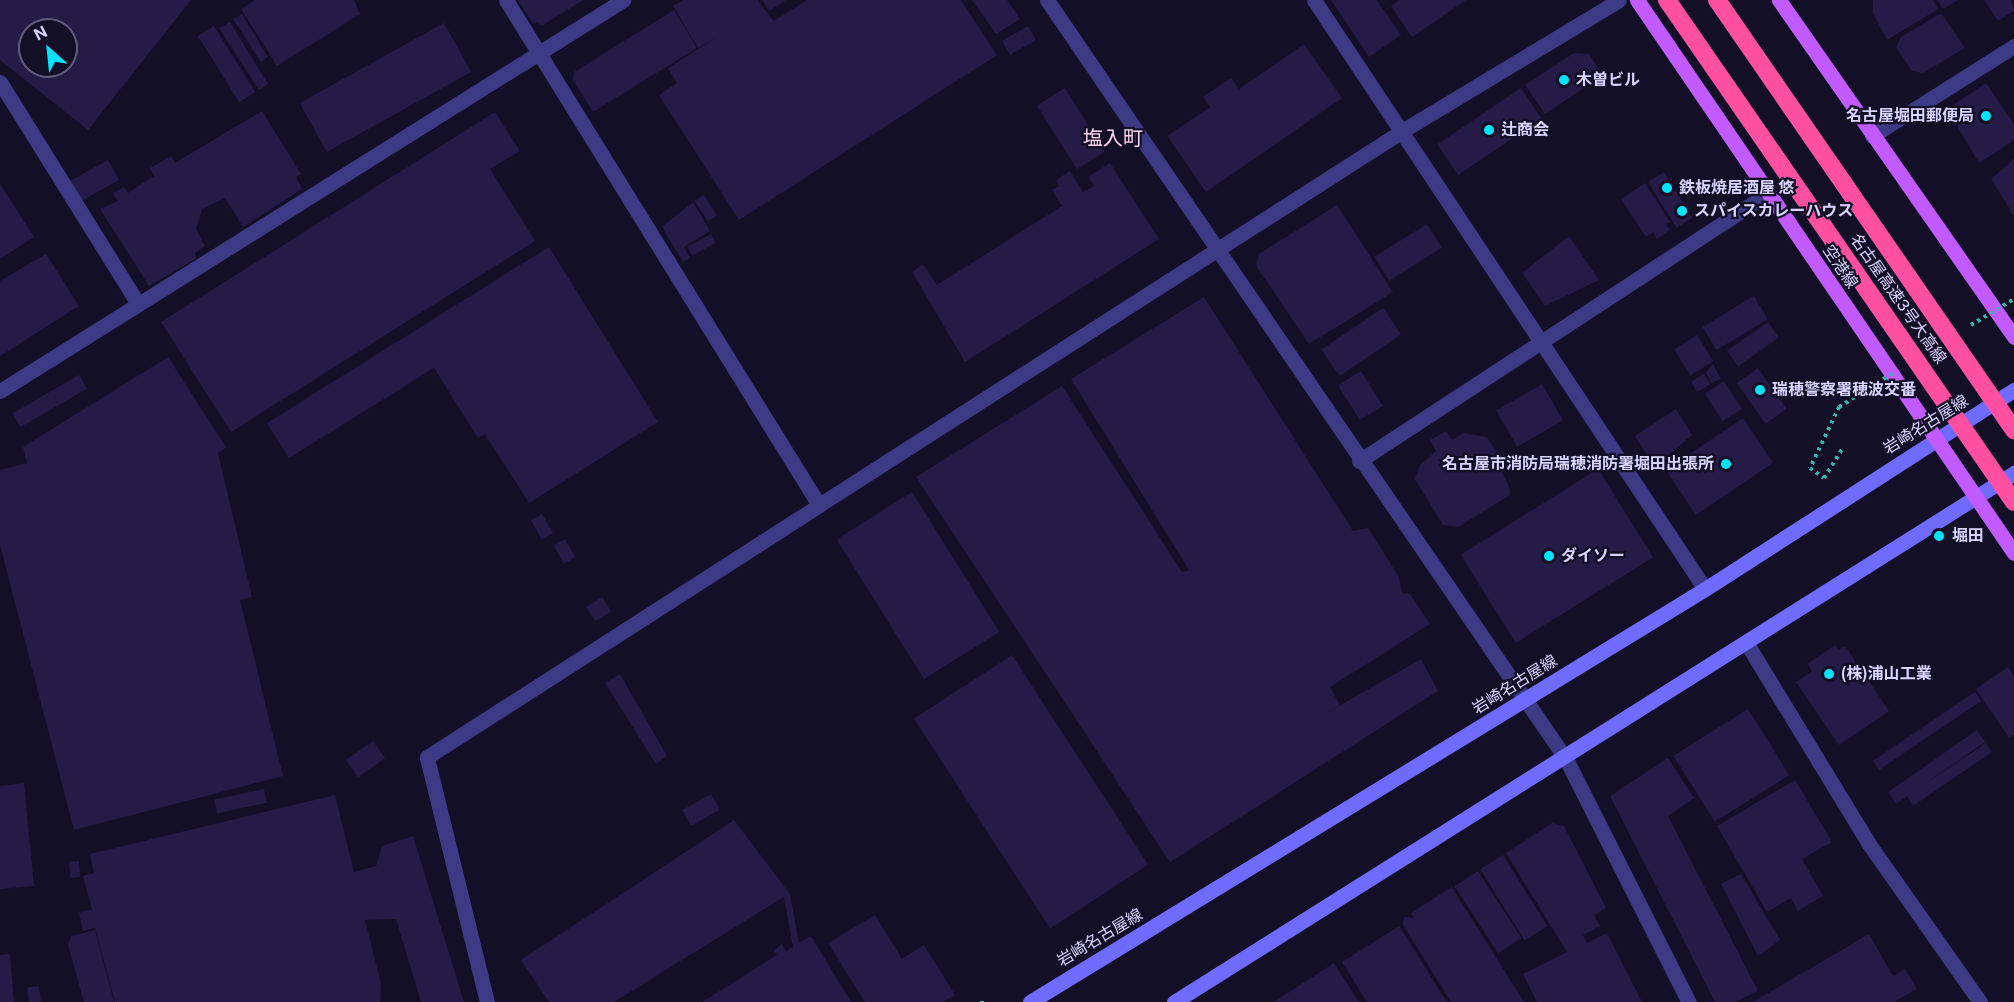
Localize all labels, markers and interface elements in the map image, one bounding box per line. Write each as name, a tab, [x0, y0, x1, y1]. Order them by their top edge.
north arrow	[18, 18, 78, 78]
text: N	[31, 22, 50, 45]
place label: 木曽ビル	[1576, 70, 1640, 90]
marker: 木曽ビル	[1557, 73, 1571, 87]
place label: 名古屋堀田郵便局	[1846, 106, 1974, 126]
marker: 名古屋堀田郵便局	[1979, 109, 1993, 123]
place label: 辻商会	[1501, 120, 1549, 140]
marker: 辻商会	[1482, 123, 1496, 137]
district label: 塩入町	[1083, 126, 1143, 150]
place label: 鉄板焼居酒屋 悠	[1679, 178, 1795, 198]
marker: 鉄板焼居酒屋 悠	[1660, 181, 1674, 195]
place label: スパイスカレーハウス	[1694, 201, 1854, 221]
marker: スパイスカレーハウス	[1675, 204, 1689, 218]
street label: 名古屋高速3号大高線	[1846, 230, 1950, 368]
street label: 空港線	[1819, 242, 1861, 292]
place label: 瑞穂警察署穂波交番	[1772, 380, 1916, 400]
marker: 瑞穂警察署穂波交番	[1753, 383, 1767, 397]
street label: 岩崎名古屋線	[1880, 391, 1972, 459]
place label: 名古屋市消防局瑞穂消防署堀田出張所	[1442, 454, 1714, 474]
marker: 名古屋市消防局瑞穂消防署堀田出張所	[1719, 457, 1733, 471]
place label: 堀田	[1952, 526, 1984, 546]
marker: 堀田	[1930, 527, 1948, 545]
place label: ダイソー	[1561, 546, 1625, 566]
marker: ダイソー	[1542, 549, 1556, 563]
street label: 岩崎名古屋線	[1469, 651, 1561, 719]
place label: (株)浦山工業	[1841, 664, 1932, 684]
marker: (株)浦山工業	[1822, 667, 1836, 681]
street label: 岩崎名古屋線	[1054, 905, 1146, 971]

